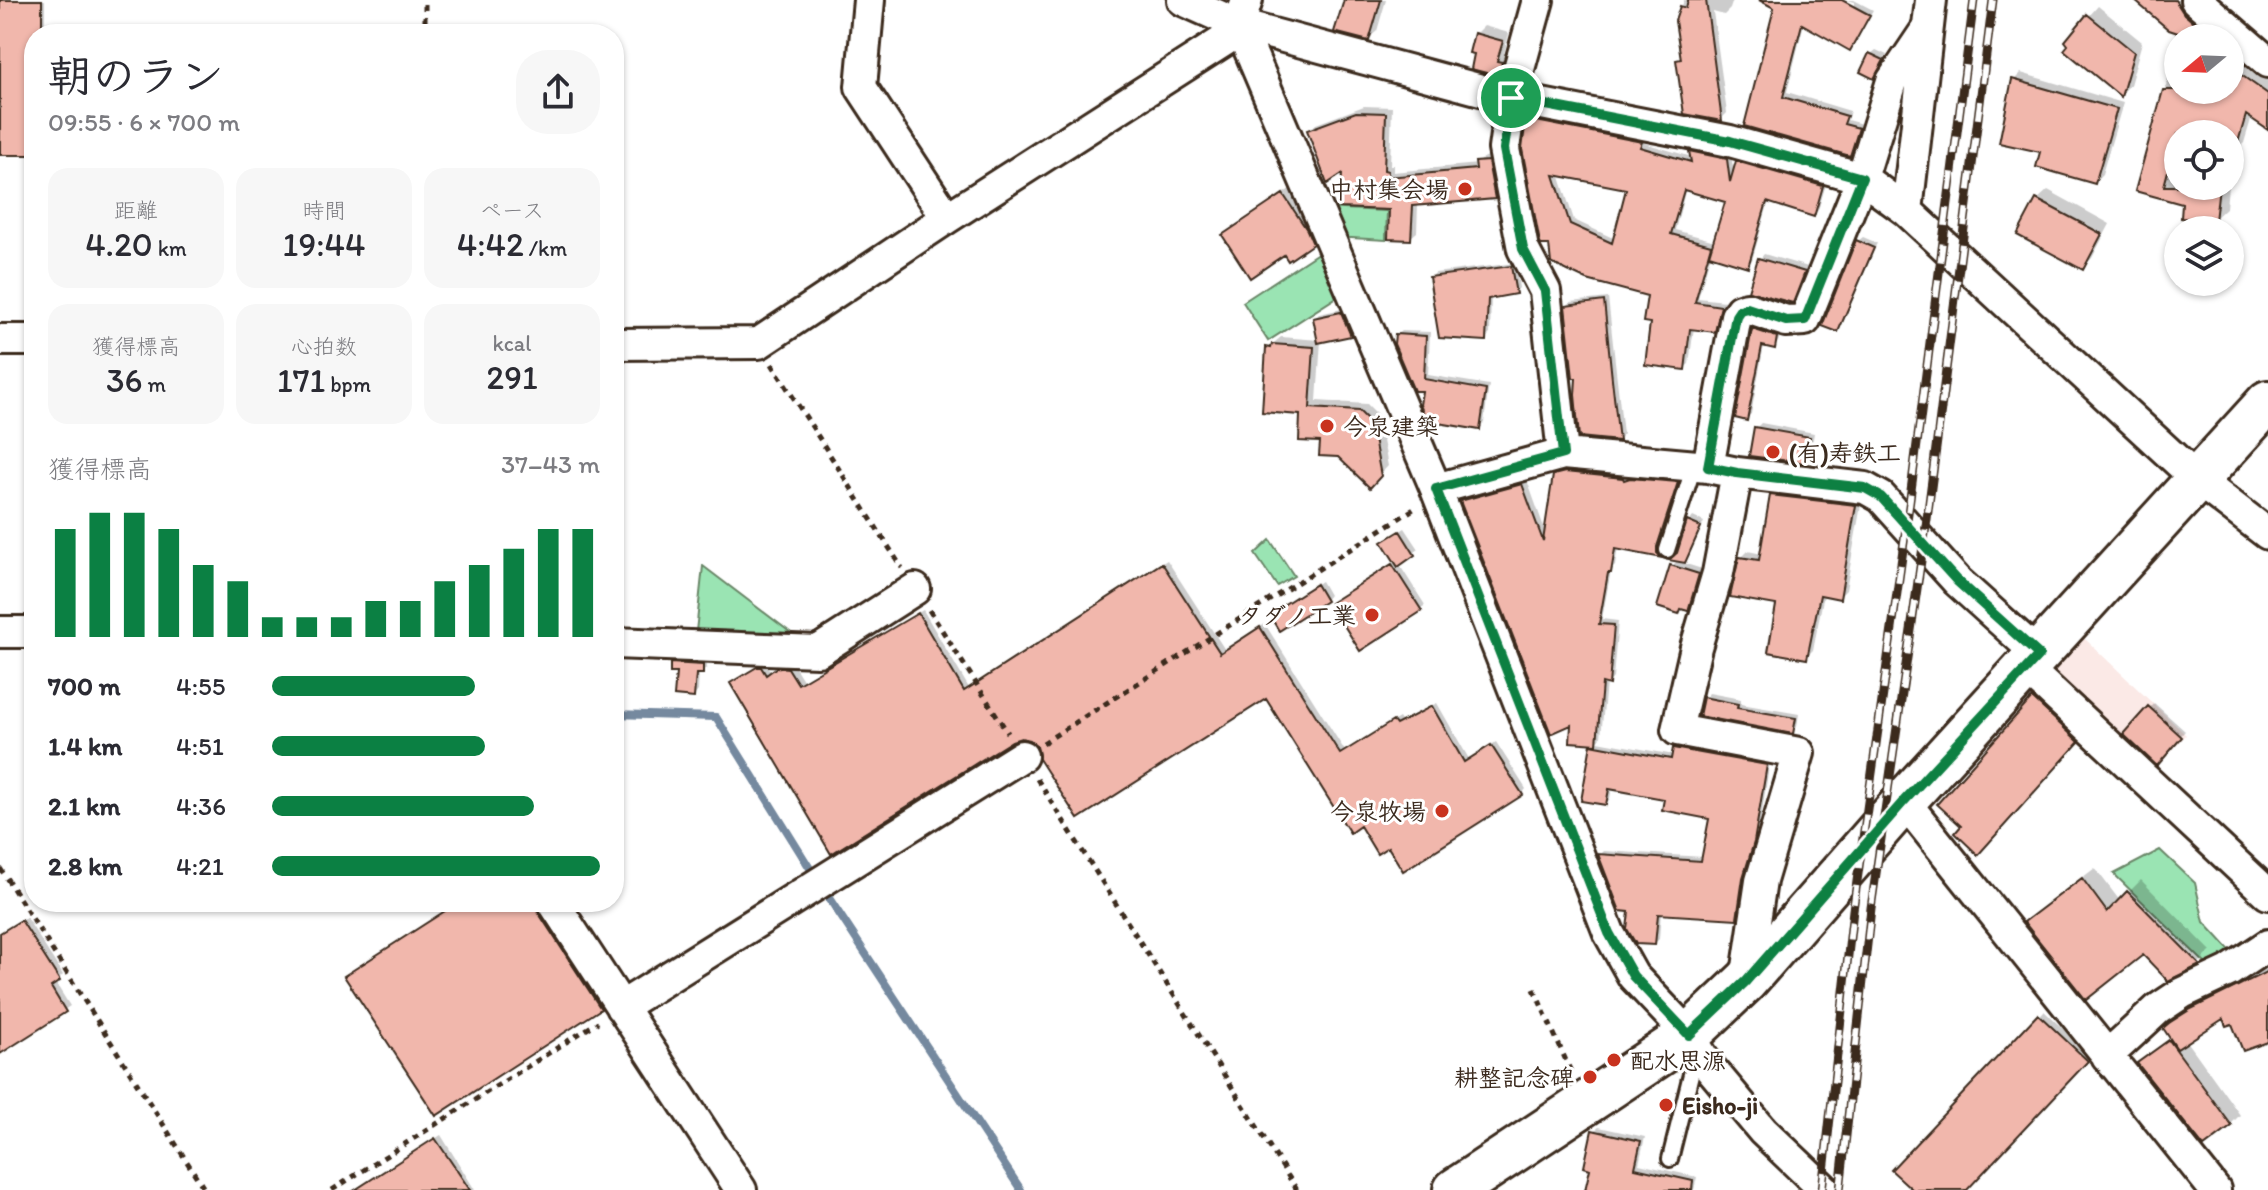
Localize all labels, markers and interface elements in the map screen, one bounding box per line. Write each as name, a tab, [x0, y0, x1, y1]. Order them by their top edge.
north arrow	[2164, 24, 2244, 104]
map controls	[2164, 24, 2244, 296]
text: 朝のラン	[48, 49, 224, 102]
button: share	[516, 50, 600, 134]
pin	[1477, 64, 1545, 132]
icon: arrive	[1489, 76, 1533, 120]
text: 09:55 · 6 × 700 m	[48, 106, 240, 138]
button: locate	[2164, 120, 2244, 200]
place label: 中村集会場	[1329, 175, 1449, 204]
marker: 中村集会場	[1456, 180, 1474, 198]
text: 距離	[114, 197, 158, 224]
text: 時間	[302, 197, 346, 224]
text: ペース	[480, 197, 544, 224]
button: layers	[2164, 216, 2244, 296]
text: 4.20	[85, 224, 153, 265]
text: 19:44	[283, 224, 365, 265]
text: 4:42	[457, 224, 524, 265]
text: km	[153, 235, 187, 262]
text: /km	[524, 235, 567, 262]
text: kcal	[492, 330, 532, 357]
text: 獲得標高	[92, 333, 180, 360]
text: 心拍数	[291, 333, 357, 360]
text: 291	[486, 357, 538, 398]
text: 36	[106, 360, 143, 401]
text: 171	[277, 360, 325, 401]
text: m	[143, 371, 166, 398]
text: bpm	[325, 371, 371, 398]
place label: 今泉建築	[1343, 412, 1439, 441]
marker: 今泉建築	[1318, 417, 1336, 435]
place label: (有)寿鉄工	[1789, 438, 1901, 468]
marker: (有)寿鉄工	[1764, 443, 1782, 461]
text: 37–43 m	[501, 448, 600, 480]
text: 獲得標高	[48, 453, 152, 485]
place label: タダノ工業	[1238, 601, 1356, 630]
marker: タダノ工業	[1363, 606, 1381, 624]
text: 700 m	[48, 670, 121, 702]
text: 4:55	[176, 670, 225, 702]
text: 1.4 km	[48, 730, 122, 762]
text: 4:51	[176, 730, 224, 762]
text: 2.1 km	[48, 790, 120, 822]
text: 4:36	[176, 790, 226, 822]
place label: 今泉牧場	[1330, 797, 1426, 826]
marker: 今泉牧場	[1433, 802, 1451, 820]
text: 2.8 km	[48, 850, 123, 882]
text: 4:21	[176, 850, 224, 882]
place label: 配水思源	[1630, 1046, 1726, 1075]
marker: 配水思源	[1605, 1051, 1623, 1069]
place label: 耕整記念碑	[1454, 1063, 1574, 1092]
marker: 耕整記念碑	[1581, 1068, 1599, 1086]
place label: Eisho-ji	[1682, 1091, 1758, 1121]
marker: Eisho-ji	[1657, 1096, 1675, 1114]

